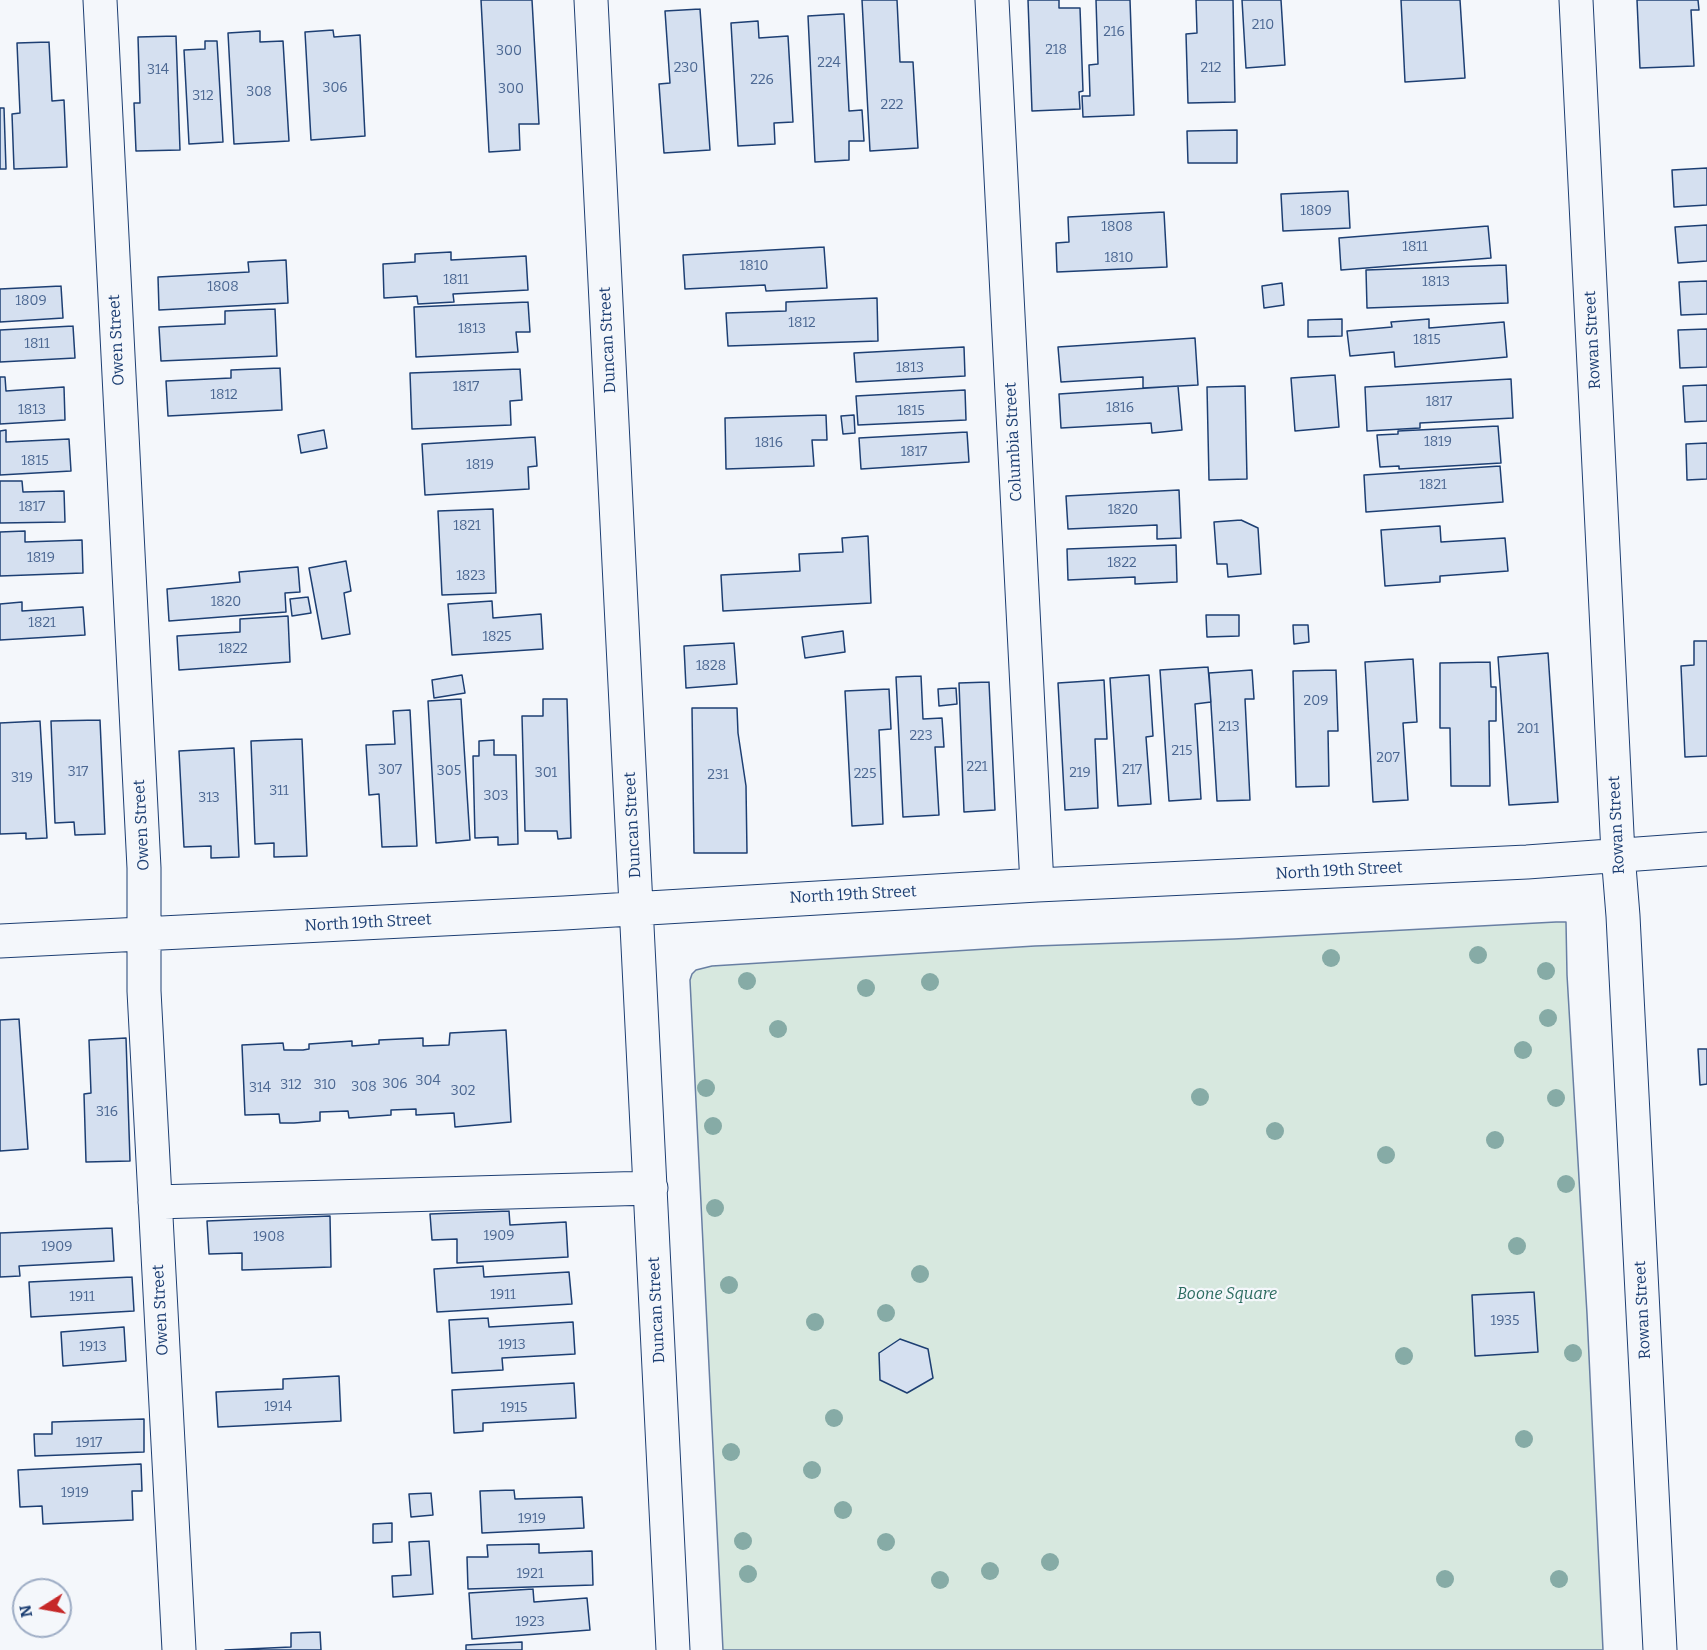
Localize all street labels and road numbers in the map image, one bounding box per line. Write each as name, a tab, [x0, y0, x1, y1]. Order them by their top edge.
street label: Duncan Street	[596, 286, 620, 394]
street label: Rowan Street	[1581, 290, 1605, 390]
street label: Owen Street	[105, 294, 129, 386]
street label: Columbia Street	[1001, 382, 1027, 502]
street label: Duncan Street	[621, 771, 645, 879]
street label: Rowan Street	[1605, 775, 1629, 875]
street label: Owen Street	[130, 779, 154, 871]
street label: North 19th Street	[1275, 858, 1403, 884]
street label: North 19th Street	[789, 882, 917, 908]
street label: North 19th Street	[304, 910, 432, 936]
street label: Duncan Street	[645, 1256, 669, 1364]
street label: Rowan Street	[1631, 1260, 1655, 1360]
street label: Owen Street	[149, 1264, 173, 1356]

